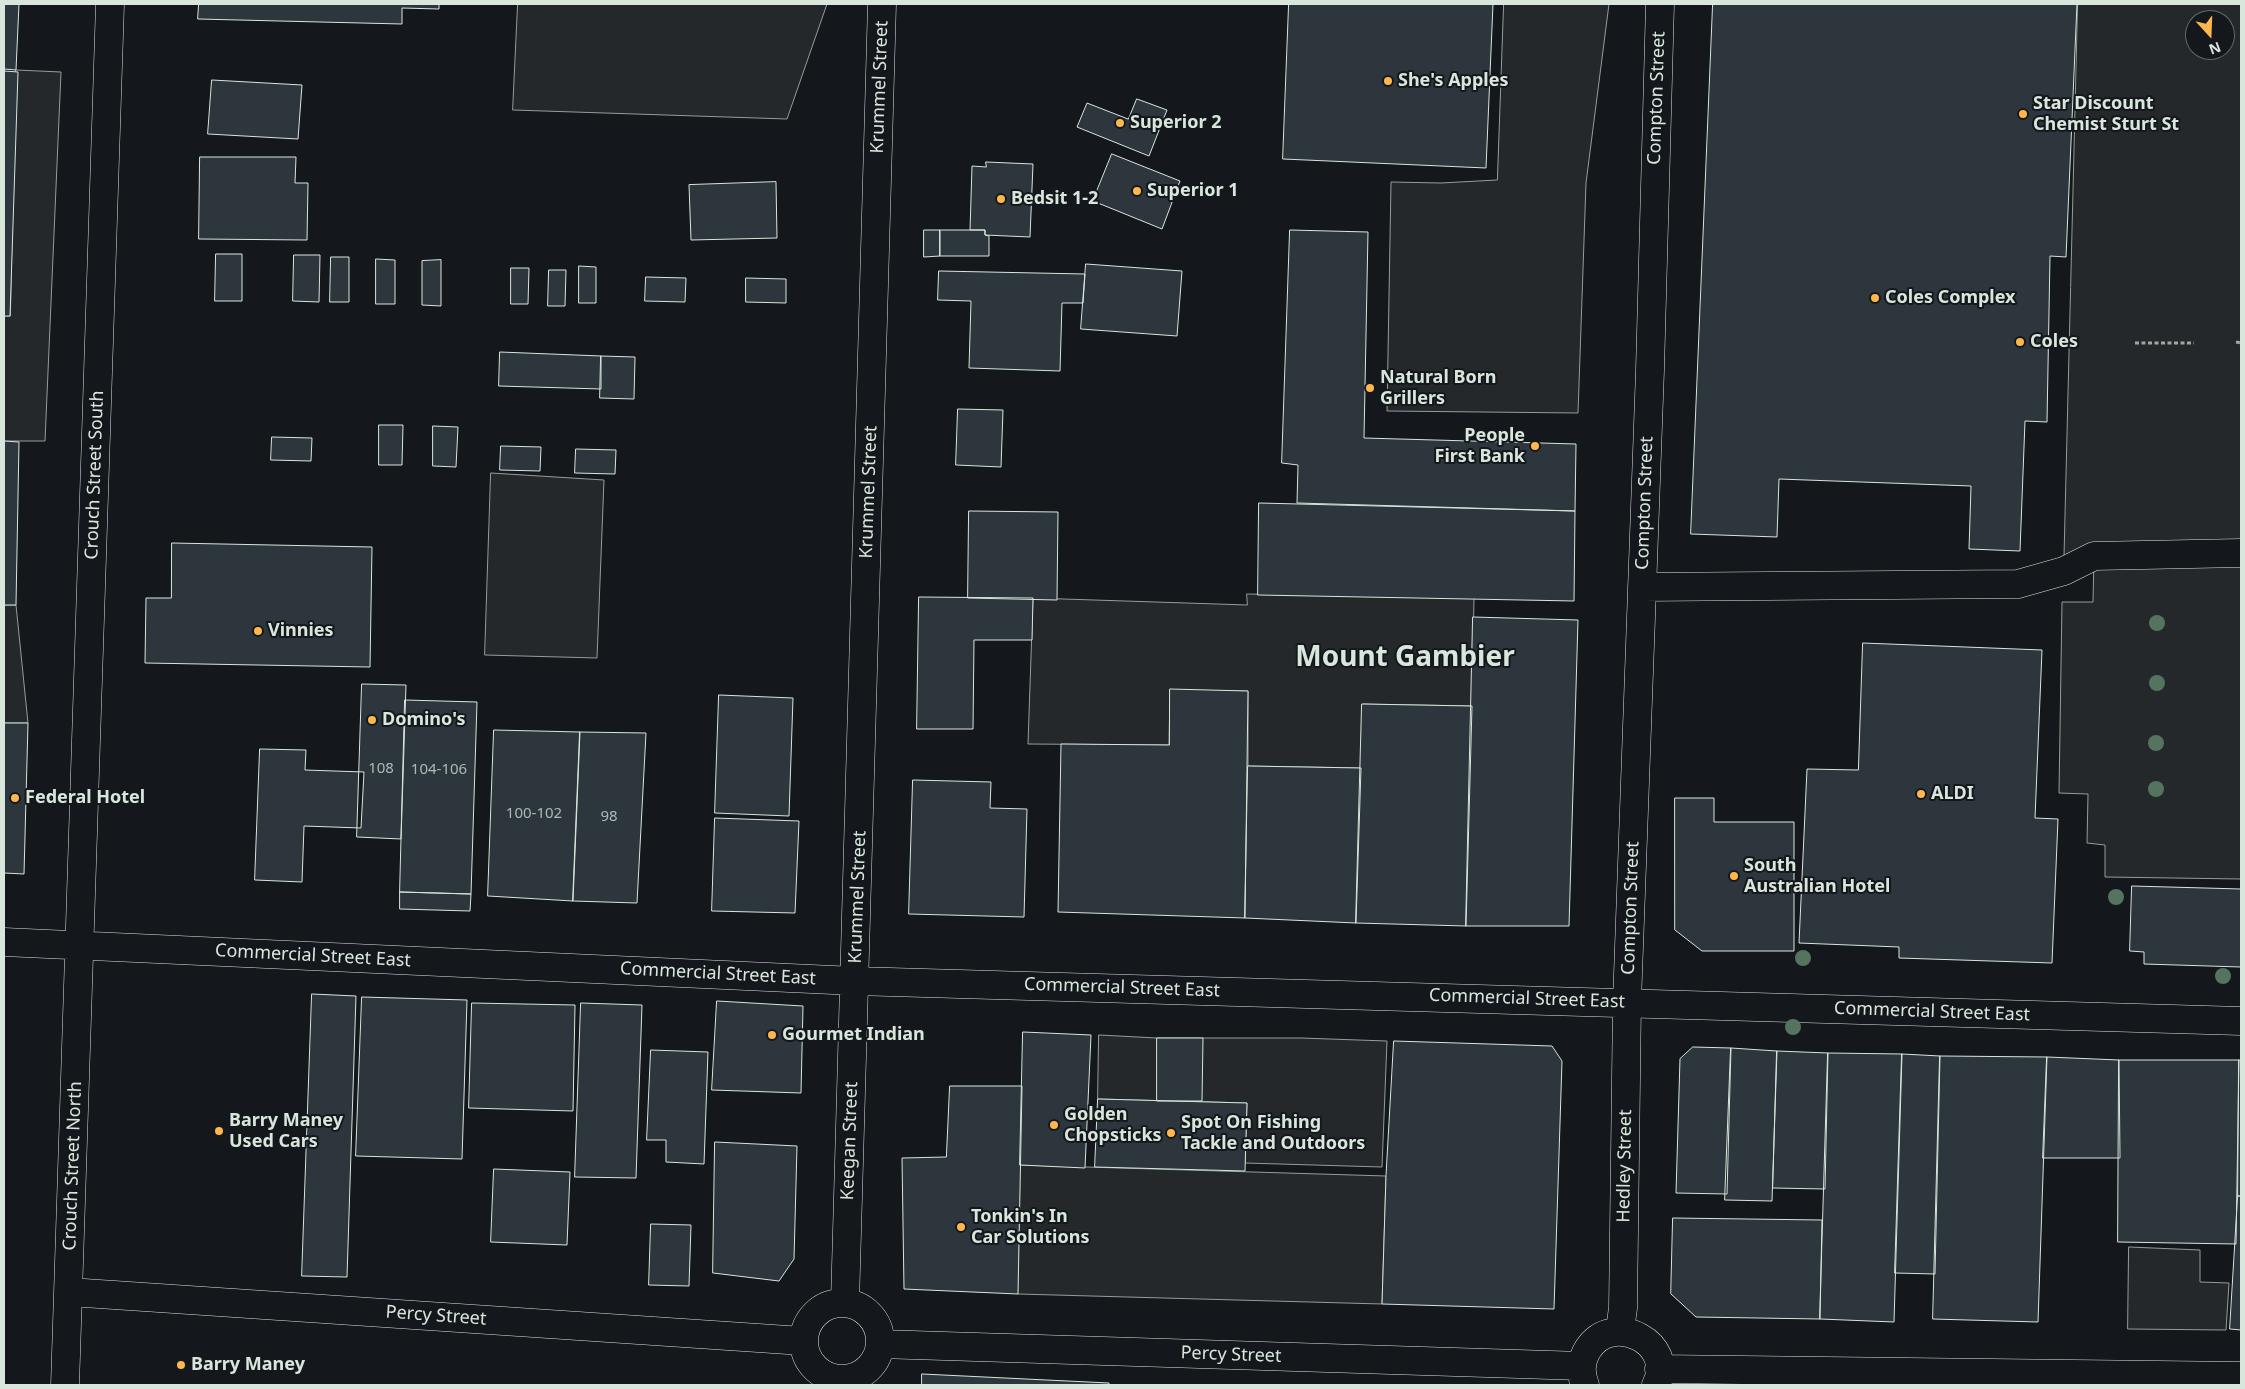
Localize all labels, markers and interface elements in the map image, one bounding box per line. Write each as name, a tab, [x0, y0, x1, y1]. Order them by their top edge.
north arrow	[2185, 10, 2235, 60]
street label: Krummel Street	[867, 20, 893, 154]
street label: Compton Street	[1644, 31, 1670, 165]
text: N	[2206, 38, 2224, 59]
place label: She's Apples	[1398, 70, 1509, 92]
marker: She's Apples	[1382, 75, 1394, 87]
place label: Star Discount Chemist Sturt St	[2033, 93, 2179, 136]
marker: Star Discount Chemist Sturt St	[2017, 108, 2029, 120]
place label: Superior 2	[1130, 112, 1221, 134]
marker: Superior 2	[1114, 117, 1126, 129]
place label: Superior 1	[1147, 180, 1238, 202]
marker: Superior 1	[1131, 185, 1143, 197]
place label: Bedsit 1-2	[1011, 188, 1098, 210]
marker: Bedsit 1-2	[995, 193, 1007, 205]
place label: Coles Complex	[1885, 287, 2016, 309]
marker: Coles Complex	[1869, 292, 1881, 304]
place label: Coles	[2030, 331, 2078, 353]
marker: Coles	[2014, 336, 2026, 348]
place label: Natural Born Grillers	[1380, 367, 1496, 409]
marker: Natural Born Grillers	[1364, 382, 1376, 394]
street label: Crouch Street South	[81, 390, 109, 560]
street label: Krummel Street	[856, 425, 882, 559]
place label: People First Bank	[1435, 425, 1525, 468]
street label: Compton Street	[1632, 436, 1658, 570]
marker: People First Bank	[1529, 440, 1541, 452]
place label: Vinnies	[268, 620, 334, 642]
marker: Vinnies	[252, 625, 264, 637]
district label: Mount Gambier	[1295, 641, 1515, 675]
place label: Domino's	[382, 709, 465, 731]
marker: Domino's	[366, 714, 378, 726]
house number: 108	[368, 760, 394, 778]
house number: 104-106	[411, 761, 467, 779]
place label: ALDI	[1931, 783, 1974, 805]
place label: Federal Hotel	[25, 787, 145, 809]
marker: ALDI	[1915, 788, 1927, 800]
marker: Federal Hotel	[9, 792, 21, 804]
house number: 100-102	[506, 805, 562, 823]
house number: 98	[600, 808, 618, 826]
street label: Krummel Street	[845, 830, 871, 964]
street label: Compton Street	[1618, 841, 1644, 975]
place label: South Australian Hotel	[1744, 855, 1890, 898]
marker: South Australian Hotel	[1728, 870, 1740, 882]
street label: Commercial Street East	[215, 940, 411, 972]
street label: Commercial Street East	[620, 958, 816, 990]
street label: Commercial Street East	[1024, 974, 1220, 1002]
street label: Commercial Street East	[1429, 985, 1625, 1013]
street label: Commercial Street East	[1834, 998, 2030, 1026]
place label: Gourmet Indian	[782, 1024, 925, 1046]
marker: Gourmet Indian	[766, 1029, 778, 1041]
street label: Crouch Street North	[59, 1081, 87, 1251]
street label: Keegan Street	[837, 1081, 863, 1201]
place label: Golden Chopsticks	[1064, 1104, 1162, 1146]
street label: Hedley Street	[1613, 1109, 1637, 1223]
place label: Barry Maney Used Cars	[229, 1110, 343, 1152]
place label: Spot On Fishing Tackle and Outdoors	[1181, 1112, 1365, 1154]
marker: Golden Chopsticks	[1048, 1119, 1060, 1131]
marker: Barry Maney Used Cars	[213, 1125, 225, 1137]
marker: Spot On Fishing Tackle and Outdoors	[1165, 1127, 1177, 1139]
place label: Tonkin's In Car Solutions	[971, 1206, 1089, 1248]
marker: Tonkin's In Car Solutions	[955, 1221, 967, 1233]
street label: Percy Street	[385, 1302, 487, 1330]
street label: Percy Street	[1180, 1342, 1282, 1368]
place label: Barry Maney	[191, 1354, 305, 1376]
marker: Barry Maney	[175, 1359, 187, 1371]

